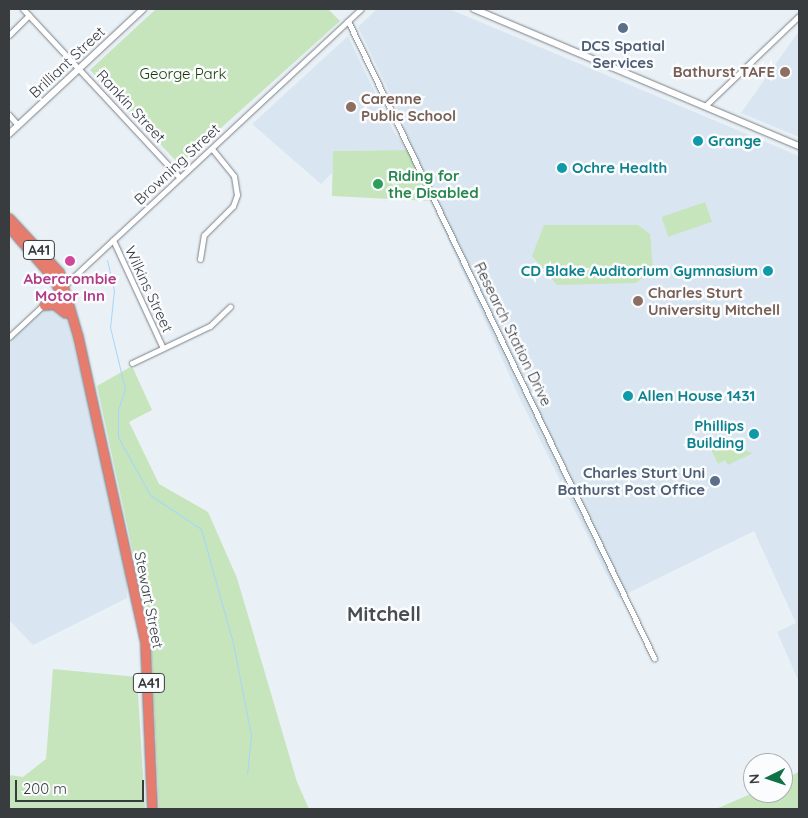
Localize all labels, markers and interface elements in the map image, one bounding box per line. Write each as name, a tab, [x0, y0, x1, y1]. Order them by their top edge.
street label: Brilliant Street	[25, 22, 109, 102]
marker: DCS Spatial Services	[617, 22, 629, 34]
place label: DCS Spatial Services	[581, 36, 665, 71]
place label: Bathurst TAFE	[673, 63, 775, 81]
park label: George Park	[140, 65, 226, 83]
street label: Rankin Street	[93, 66, 169, 146]
marker: Bathurst TAFE	[779, 66, 791, 78]
place label: Carenne Public School	[361, 89, 456, 124]
marker: Carenne Public School	[345, 101, 357, 113]
street label: Browning Street	[130, 120, 224, 208]
place label: Grange	[708, 132, 761, 150]
marker: Grange	[692, 135, 704, 147]
place label: Ochre Health	[572, 159, 667, 177]
marker: Ochre Health	[556, 162, 568, 174]
place label: Riding for the Disabled	[388, 166, 479, 201]
marker: Riding for the Disabled	[372, 178, 384, 190]
road number: A41	[23, 238, 55, 262]
street label: Wilkins Street	[121, 243, 177, 335]
marker: Abercrombie Motor Inn	[64, 255, 76, 267]
street label: Research Station Drive	[470, 259, 556, 409]
place label: CD Blake Auditorium Gymnasium	[521, 262, 758, 280]
marker: CD Blake Auditorium Gymnasium	[762, 265, 774, 277]
place label: Abercrombie Motor Inn	[23, 269, 117, 304]
place label: Charles Sturt University Mitchell	[648, 283, 780, 318]
marker: Charles Sturt University Mitchell	[632, 295, 644, 307]
place label: Allen House 1431	[638, 387, 755, 405]
marker: Allen House 1431	[622, 390, 634, 402]
place label: Phillips Building	[686, 416, 744, 451]
marker: Phillips Building	[748, 428, 760, 440]
place label: Charles Sturt Uni Bathurst Post Office	[557, 463, 705, 498]
marker: Charles Sturt Uni Bathurst Post Office	[709, 475, 721, 487]
street label: Stewart Street	[131, 550, 167, 650]
district label: Mitchell	[347, 601, 421, 625]
road number: A41	[133, 671, 165, 694]
north arrow	[743, 753, 793, 803]
scale bar	[18, 770, 146, 802]
text: N	[745, 773, 763, 785]
text: 200 m	[23, 779, 67, 798]

